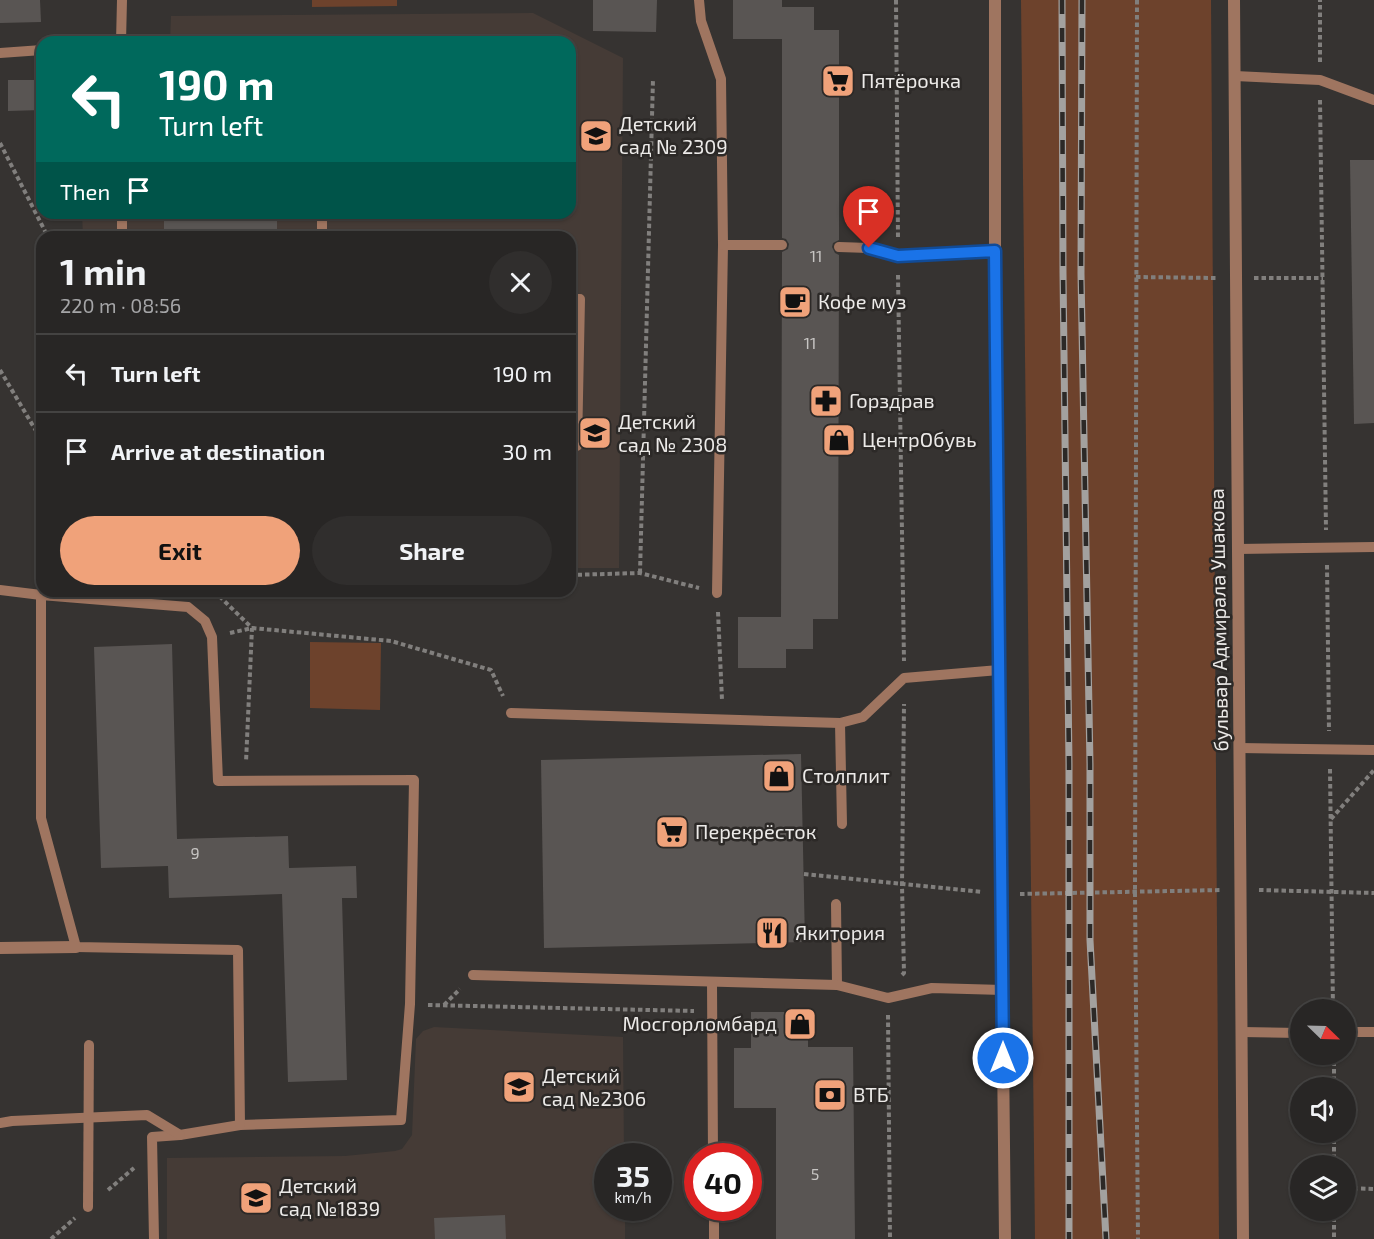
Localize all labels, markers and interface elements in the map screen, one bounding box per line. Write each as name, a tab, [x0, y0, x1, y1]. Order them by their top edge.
text: 190 m	[159, 58, 275, 108]
icon: left	[60, 60, 138, 138]
supermarket icon: Пятёрочка	[820, 63, 856, 99]
place label: Пятёрочка	[861, 68, 961, 92]
text: Turn left	[159, 109, 263, 141]
place label: Детский сад № 2309	[619, 111, 728, 158]
school or university icon: Детский сад № 2309	[578, 118, 614, 154]
icon: arrive	[122, 174, 155, 207]
text: Then	[60, 178, 110, 204]
pin	[843, 186, 894, 248]
icon: arrive	[852, 195, 885, 228]
house number: 11	[810, 246, 822, 265]
text: 1 min	[60, 249, 147, 292]
button: close	[489, 251, 552, 314]
cafe icon: Кофе муз	[777, 284, 813, 320]
place label: Кофе муз	[818, 289, 906, 314]
text: 220 m · 08:56	[60, 293, 181, 317]
house number: 11	[804, 333, 816, 352]
icon: left	[60, 357, 93, 390]
text: Turn left	[111, 360, 200, 386]
text: 190 m	[493, 360, 552, 386]
pharmacy icon: Горздрав	[808, 383, 844, 419]
place label: Горздрав	[849, 388, 935, 412]
place label: Детский сад № 2308	[618, 409, 727, 456]
school or university icon: Детский сад № 2308	[577, 415, 613, 451]
shop icon: ЦентрОбувь	[821, 422, 857, 458]
place label: ЦентрОбувь	[862, 427, 976, 452]
icon: arrive	[60, 435, 93, 468]
text: Arrive at destination	[111, 438, 325, 464]
text: 30 m	[502, 438, 552, 464]
street label: бульвар Адмирала Ушакова	[1204, 488, 1233, 752]
button: Exit	[60, 516, 300, 585]
button: Share	[312, 516, 552, 585]
shop icon: Столплит	[761, 758, 797, 794]
place label: Столплит	[802, 763, 890, 787]
supermarket icon: Перекрёсток	[654, 814, 690, 850]
place label: Перекрёсток	[695, 819, 817, 843]
house number: 9	[190, 843, 200, 862]
restaurant icon: Якитория	[754, 915, 790, 951]
place label: Якитория	[795, 920, 885, 944]
north arrow	[1290, 999, 1356, 1065]
map controls	[1290, 999, 1356, 1221]
shop icon: Мосгорломбард	[782, 1006, 818, 1042]
place label: Мосгорломбард	[623, 1011, 777, 1035]
position arrow	[971, 1026, 1035, 1090]
place label: Детский сад №2306	[542, 1063, 646, 1110]
school or university icon: Детский сад №2306	[501, 1069, 537, 1105]
bank icon: ВТБ	[812, 1077, 848, 1113]
button: sound	[1290, 1077, 1356, 1143]
place label: ВТБ	[853, 1082, 889, 1106]
speed limit sign: 40	[684, 1143, 762, 1221]
button: layers	[1290, 1155, 1356, 1221]
text: 35	[616, 1157, 650, 1193]
house number: 5	[811, 1164, 819, 1183]
place label: Детский сад №1839	[279, 1173, 380, 1220]
school or university icon: Детский сад №1839	[238, 1180, 274, 1216]
text: km/h	[614, 1188, 652, 1206]

